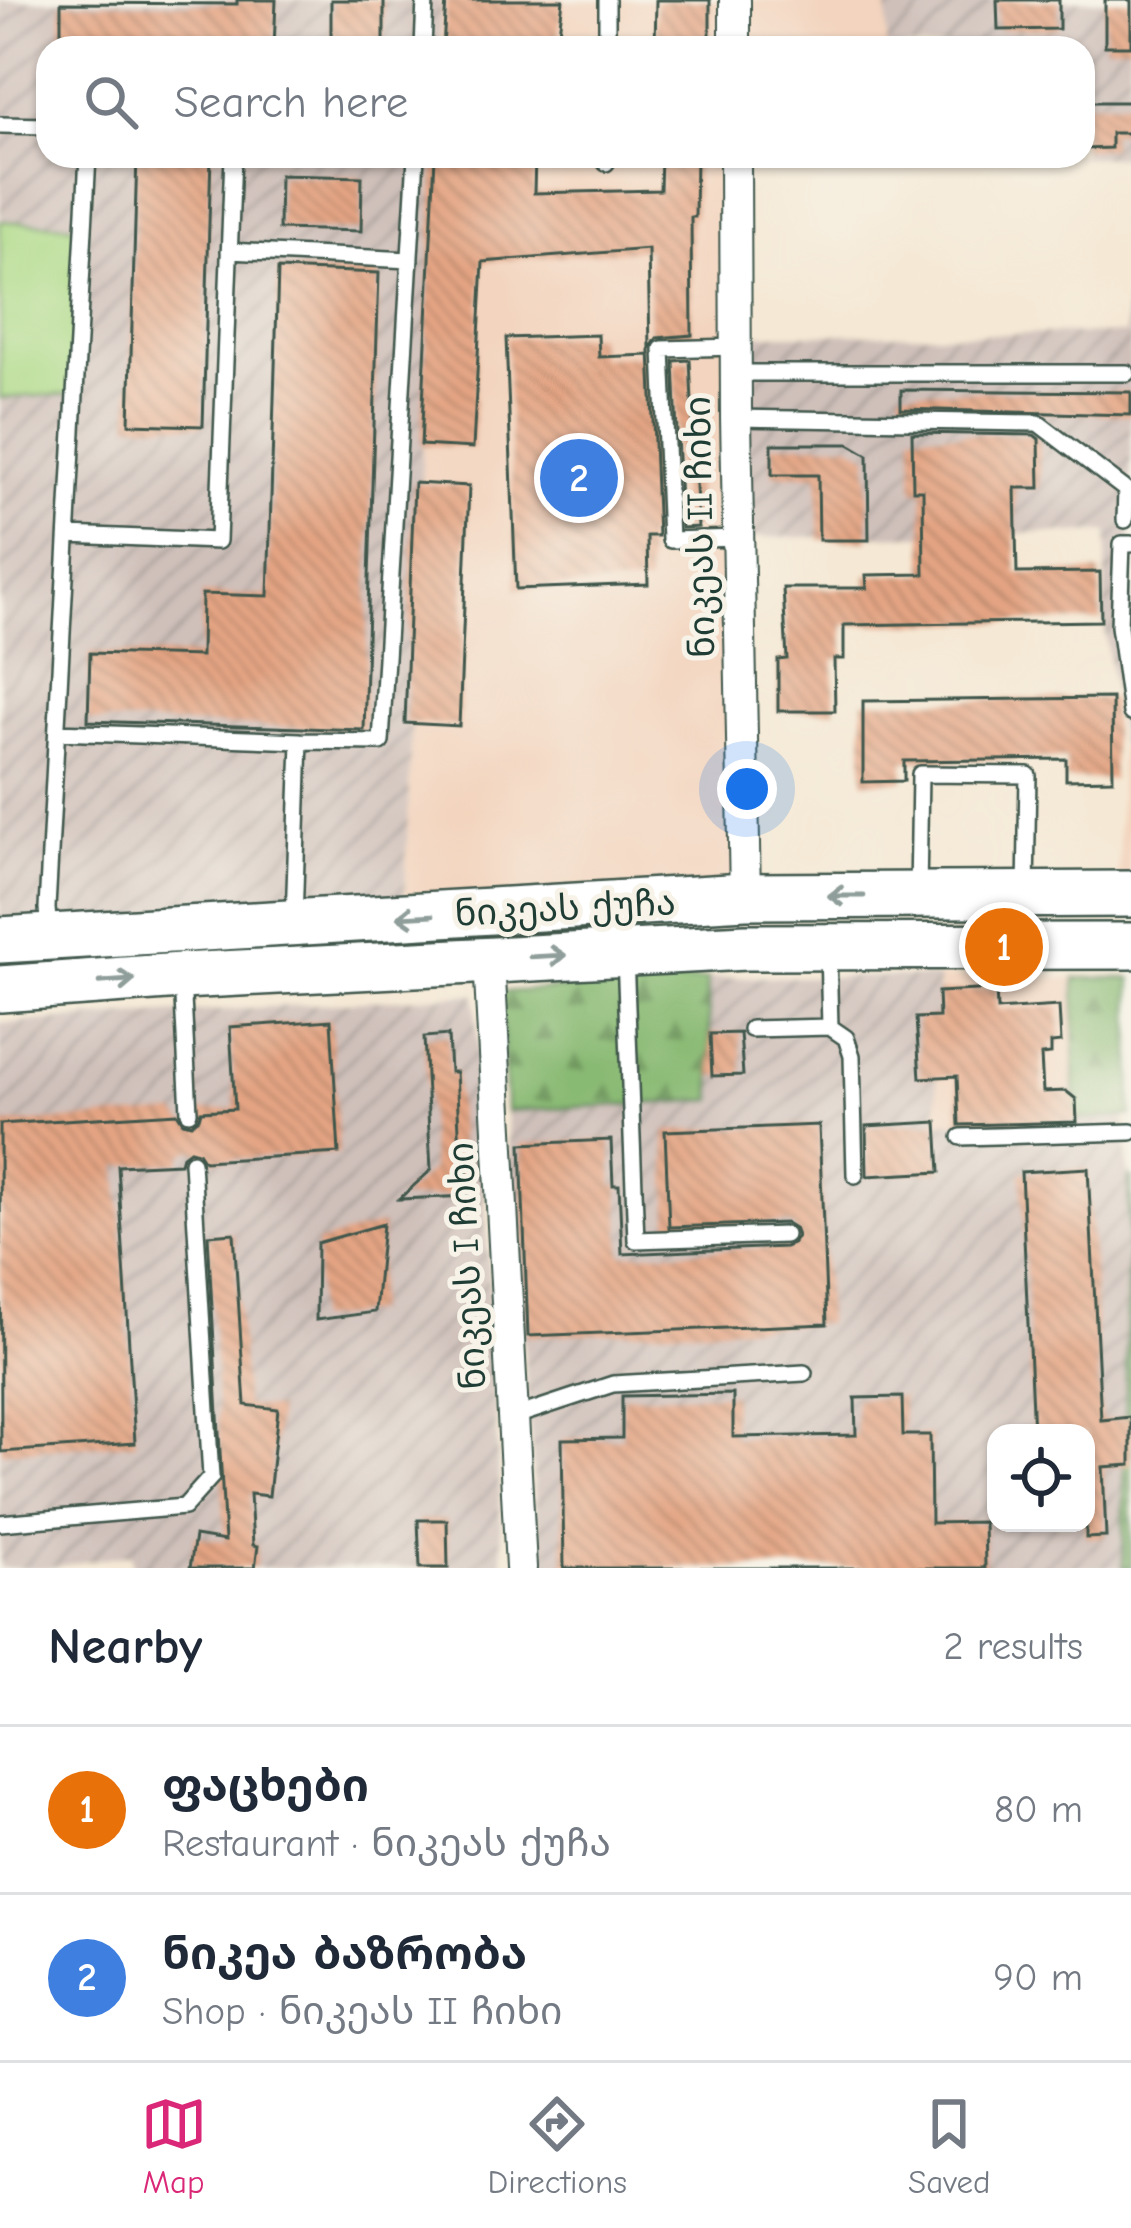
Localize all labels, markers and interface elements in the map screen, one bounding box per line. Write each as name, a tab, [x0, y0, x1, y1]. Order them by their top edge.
search box	[36, 36, 1095, 168]
icon: search	[78, 69, 144, 135]
text: Search here	[174, 76, 408, 128]
street label: ნიკეას II ჩიხი	[678, 396, 723, 658]
pin: 2	[540, 433, 618, 523]
your location	[717, 759, 777, 819]
street label: ნიკეას ქუჩა	[454, 882, 677, 935]
one-way arrow	[827, 885, 866, 907]
pin: 1	[965, 902, 1043, 992]
one-way arrow	[396, 905, 435, 928]
one-way arrow	[528, 944, 567, 967]
one-way arrow	[97, 969, 136, 992]
street label: ნიკეას I ჩიხი	[441, 1141, 494, 1391]
map controls	[987, 1424, 1095, 1532]
button: locate	[987, 1424, 1095, 1532]
text: Nearby	[48, 1617, 202, 1676]
text: 2 results	[943, 1624, 1083, 1669]
text: ფაცხები	[162, 1760, 369, 1812]
text: 1	[79, 1787, 95, 1832]
text: 80 m	[994, 1787, 1083, 1832]
text: Restaurant · ნიკეას ქუჩა	[162, 1821, 611, 1866]
text: ნიკეა ბაზრობა	[162, 1928, 527, 1980]
text: 2	[77, 1955, 97, 2000]
text: 90 m	[993, 1955, 1083, 2000]
text: Shop · ნიკეას II ჩიხი	[162, 1989, 563, 2034]
tab: Map	[141, 2091, 207, 2201]
tab: Directions	[488, 2091, 627, 2201]
tab: Saved	[908, 2091, 990, 2201]

